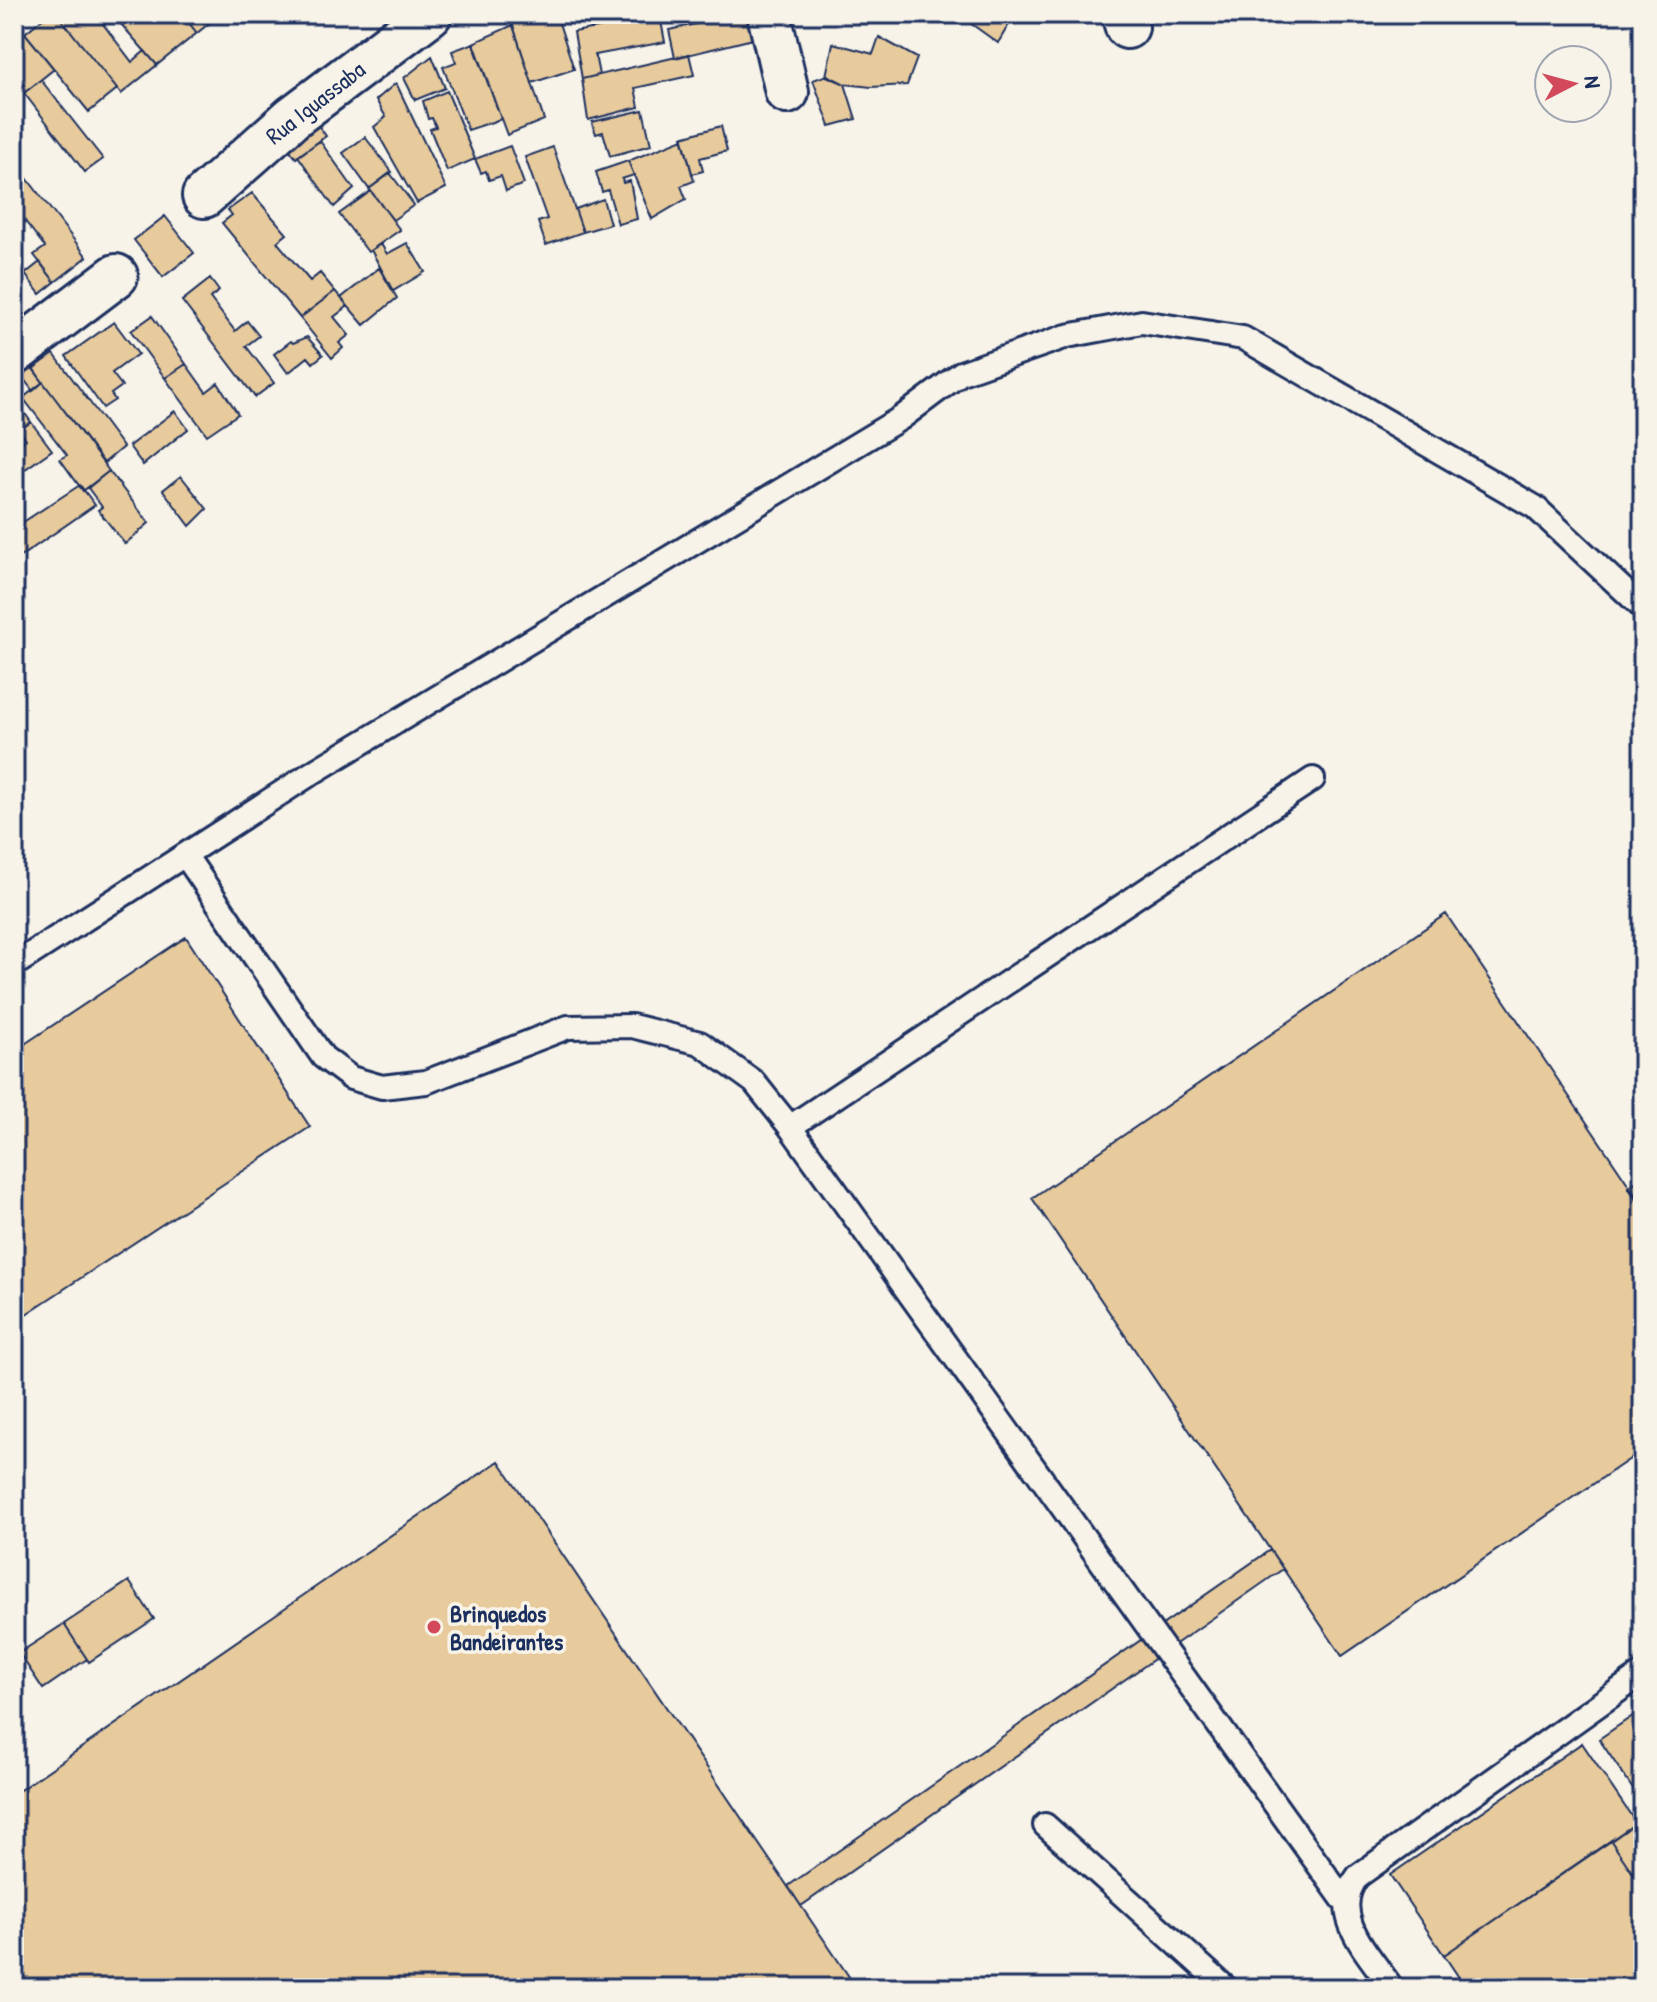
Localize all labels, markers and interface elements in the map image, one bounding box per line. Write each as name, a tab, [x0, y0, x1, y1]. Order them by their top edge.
north arrow	[1533, 44, 1613, 124]
street label: Rua Iguassaba	[259, 53, 371, 151]
text: N	[1577, 75, 1608, 90]
place label: Brinquedos Bandeirantes	[450, 1597, 563, 1657]
marker: Brinquedos Bandeirantes	[425, 1618, 443, 1636]

